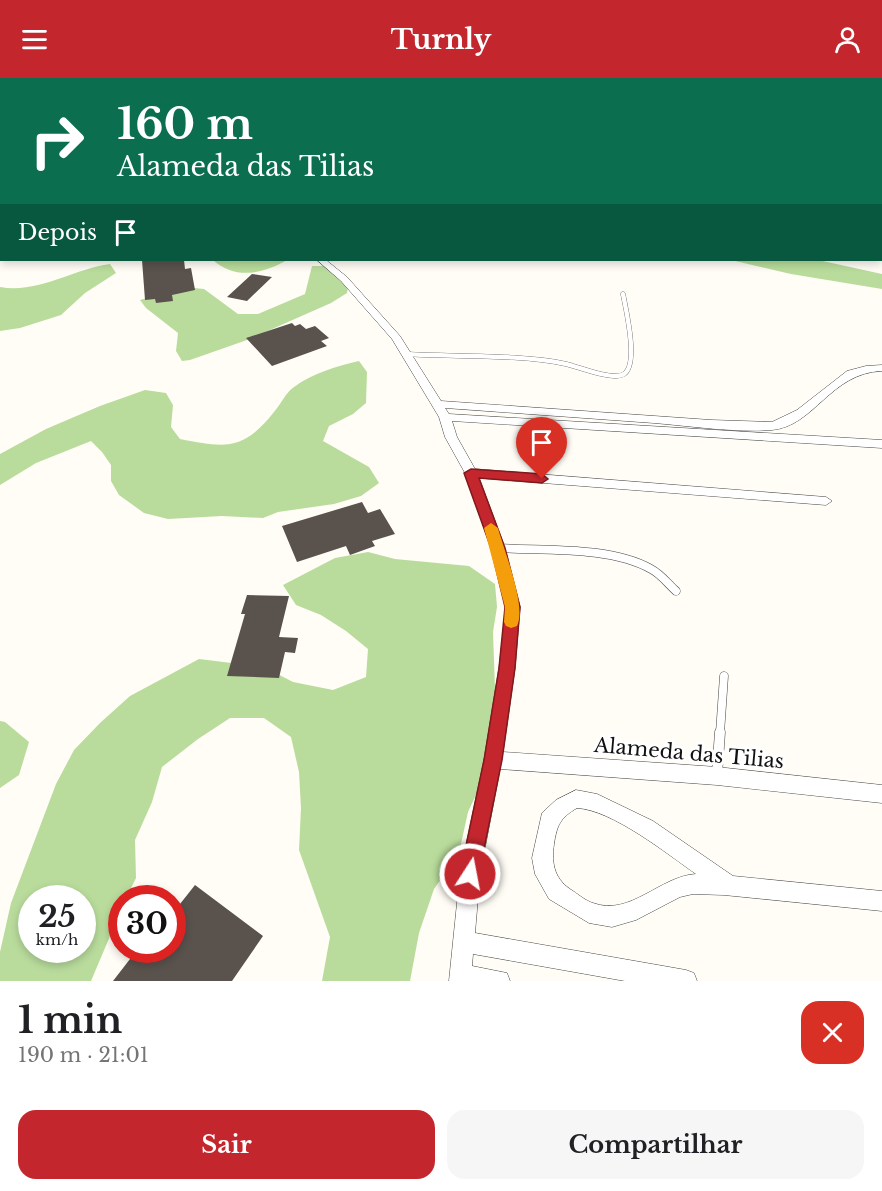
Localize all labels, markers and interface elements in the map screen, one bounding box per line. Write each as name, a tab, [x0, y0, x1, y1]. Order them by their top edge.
icon: menu	[18, 23, 51, 56]
text: Turnly	[391, 23, 491, 56]
icon: person	[831, 23, 864, 56]
text: 160 m	[117, 98, 253, 150]
icon: right	[18, 102, 96, 180]
text: Alameda das Tilias	[117, 150, 374, 183]
icon: arrive	[109, 216, 142, 249]
text: Depois	[18, 219, 97, 246]
pin	[516, 417, 567, 479]
icon: arrive	[525, 426, 558, 459]
street label: Alameda das Tilias	[592, 733, 785, 773]
position arrow	[438, 842, 502, 906]
speed limit sign: 30	[108, 885, 186, 963]
text: 25	[38, 898, 76, 935]
text: km/h	[36, 930, 78, 949]
text: 1 min	[18, 998, 122, 1043]
button: close	[801, 1001, 864, 1064]
text: 190 m · 21:01	[18, 1043, 149, 1067]
button: Sair	[18, 1110, 435, 1179]
button: Compartilhar	[447, 1110, 864, 1179]

